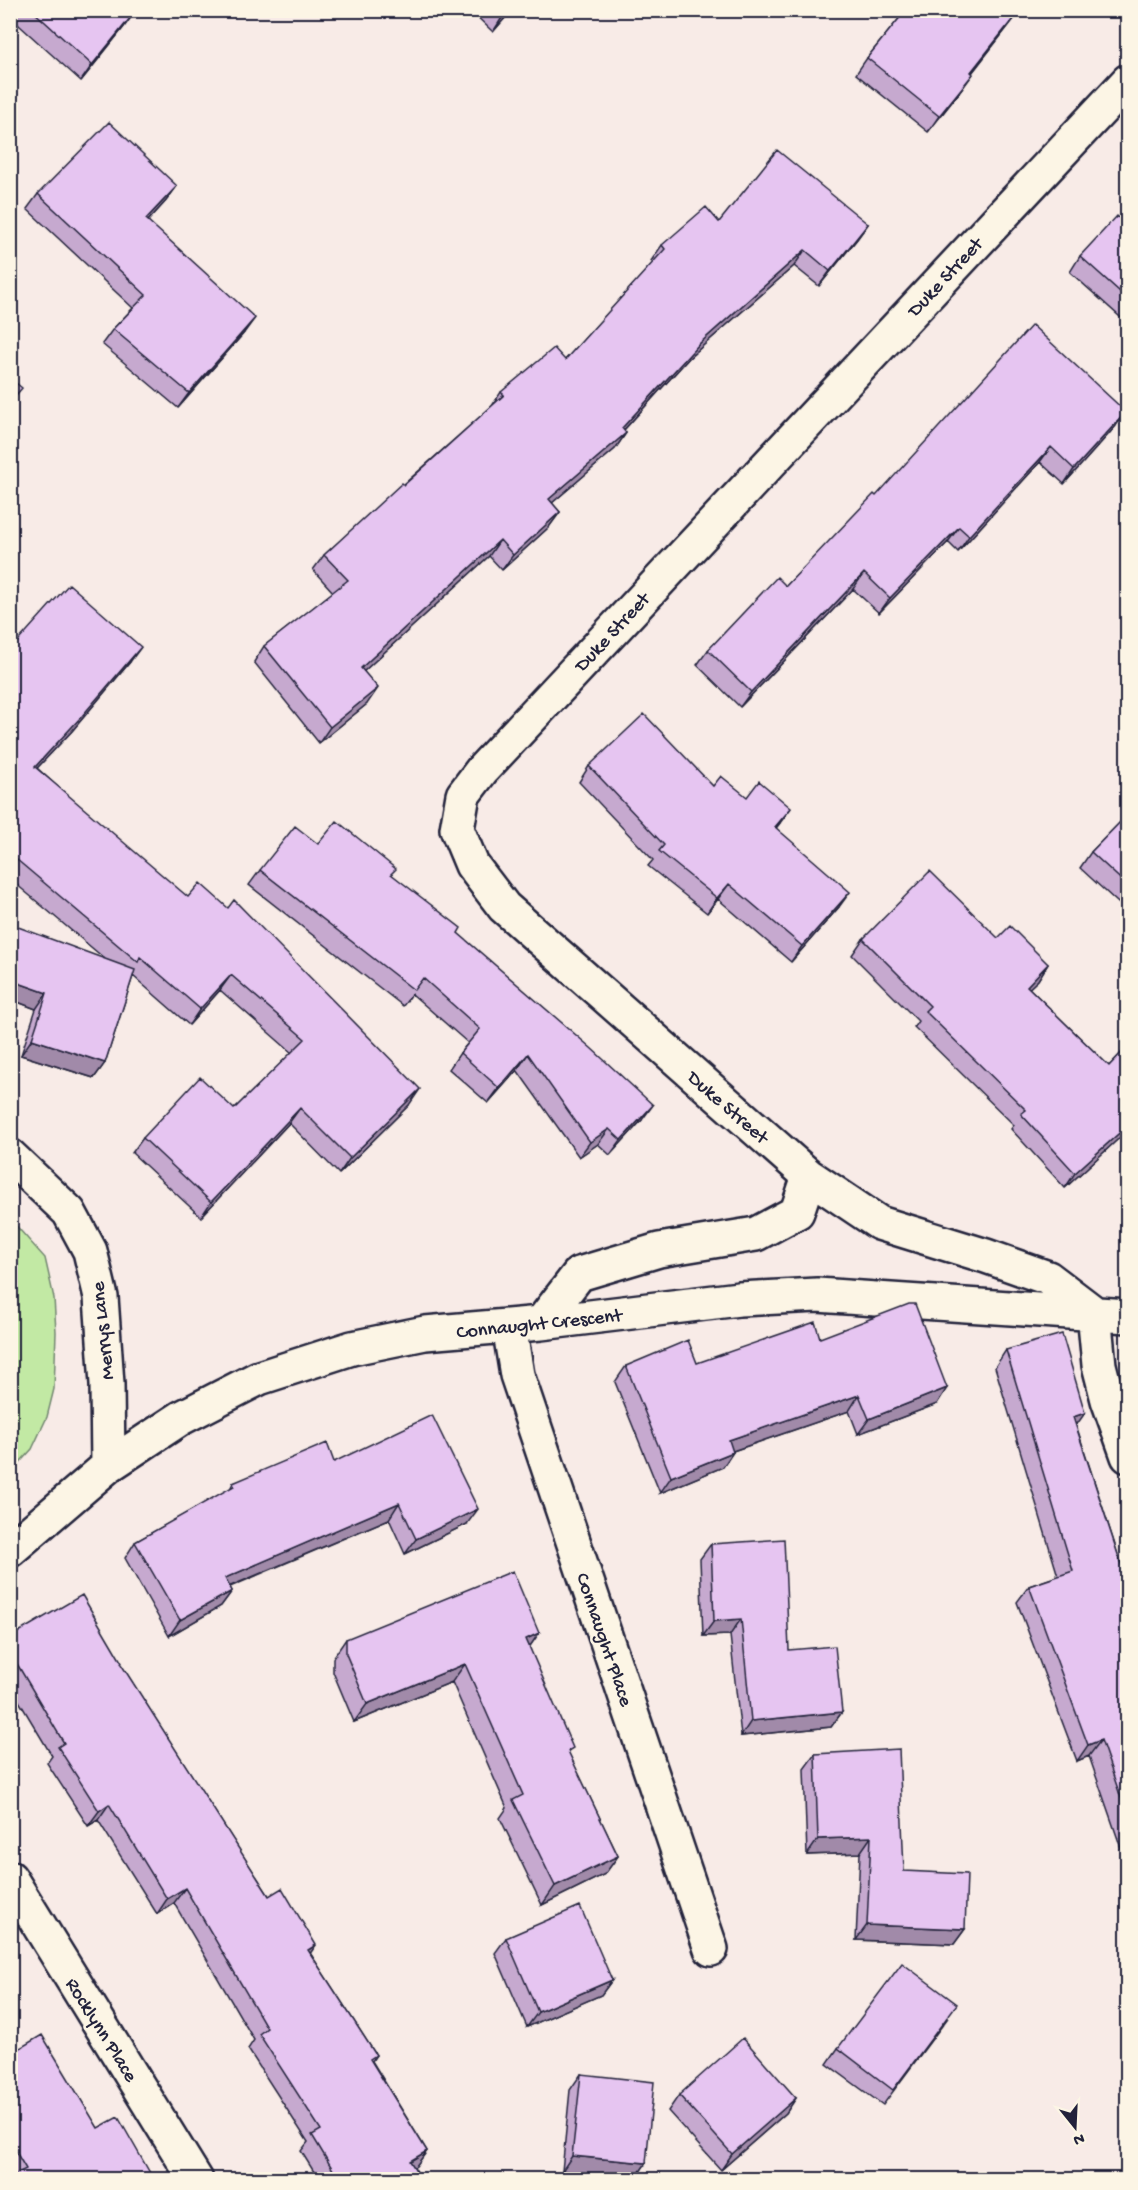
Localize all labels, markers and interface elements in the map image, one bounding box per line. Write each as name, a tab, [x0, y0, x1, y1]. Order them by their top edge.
street label: Duke Street	[903, 233, 990, 324]
street label: Duke Street	[570, 588, 657, 679]
street label: Duke Street	[680, 1066, 773, 1151]
street label: Merrys Lane	[88, 1280, 121, 1381]
street label: Connaught Crescent	[456, 1305, 625, 1346]
street label: Connaught Place	[569, 1570, 636, 1710]
street label: Rocklynn Place	[59, 1975, 141, 2088]
north arrow	[1045, 2097, 1105, 2157]
text: N	[1070, 2127, 1086, 2149]

